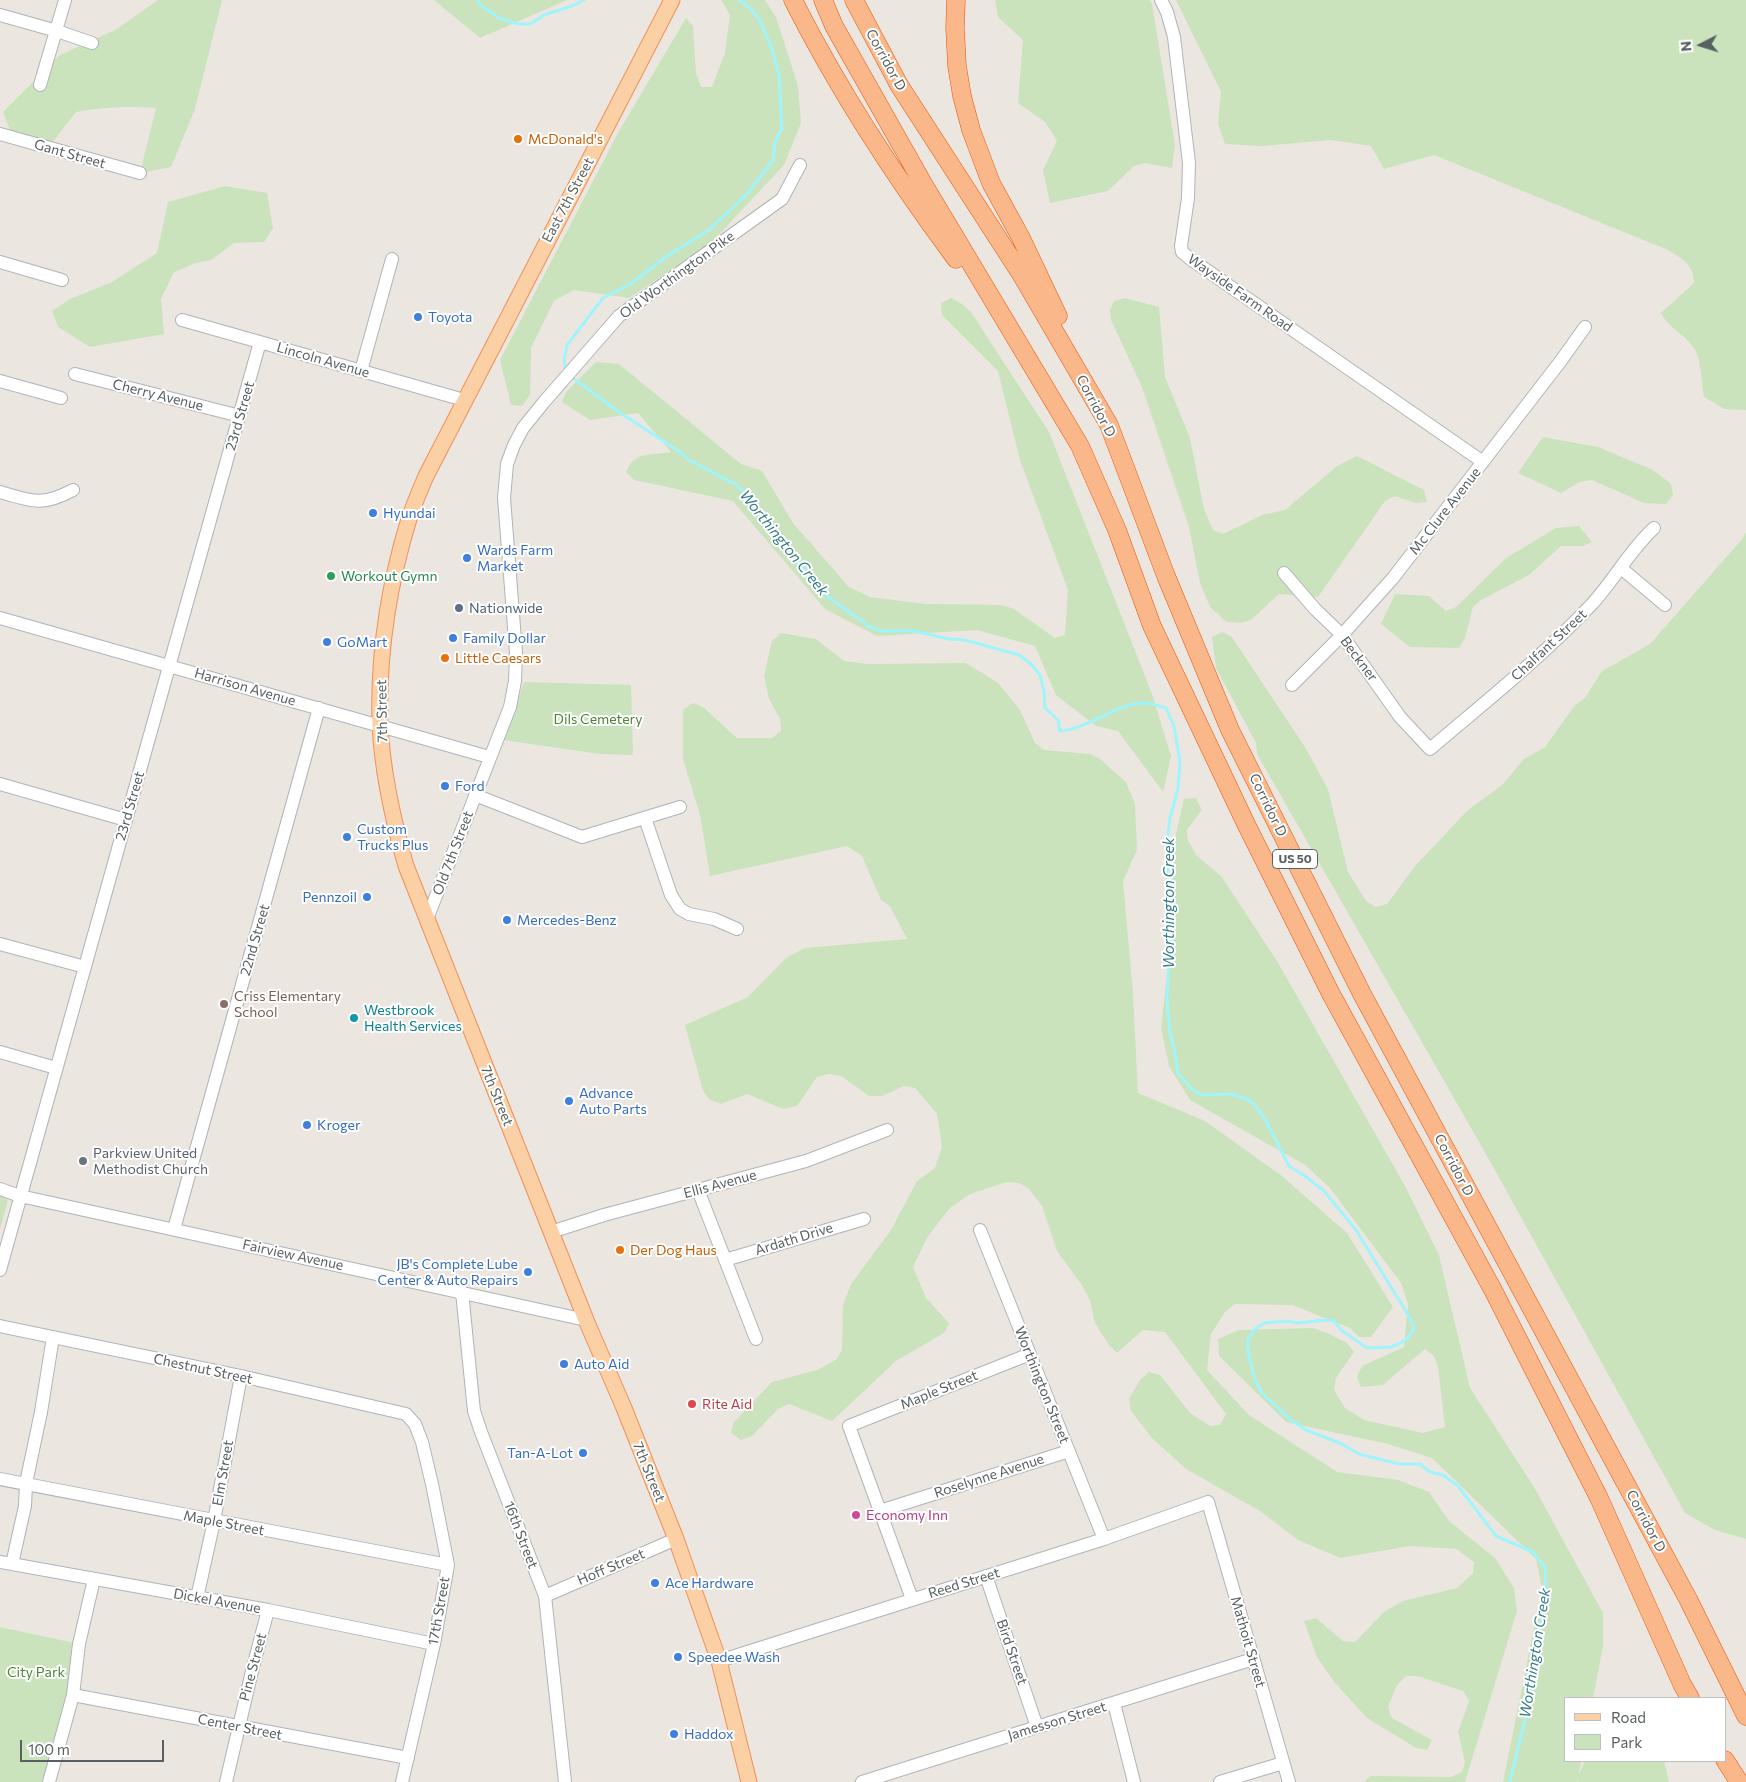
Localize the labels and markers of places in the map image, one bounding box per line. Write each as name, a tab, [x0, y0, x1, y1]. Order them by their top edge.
place label: McDonald's	[528, 131, 603, 147]
marker: McDonald's	[512, 133, 524, 145]
place label: Toyota	[428, 309, 472, 325]
marker: Toyota	[412, 311, 424, 323]
place label: Hyundai	[383, 505, 436, 521]
marker: Hyundai	[367, 507, 379, 519]
place label: Wards Farm Market	[477, 542, 553, 574]
marker: Wards Farm Market	[461, 552, 473, 564]
place label: Workout Gymn	[341, 568, 438, 584]
marker: Workout Gymn	[325, 570, 337, 582]
place label: Nationwide	[469, 600, 543, 616]
marker: Nationwide	[453, 602, 465, 614]
place label: Family Dollar	[463, 630, 546, 646]
marker: Family Dollar	[447, 632, 459, 644]
place label: GoMart	[337, 634, 388, 650]
marker: GoMart	[321, 636, 333, 648]
place label: Little Caesars	[455, 650, 541, 666]
marker: Little Caesars	[439, 652, 451, 664]
place label: Ford	[455, 778, 485, 794]
marker: Ford	[439, 780, 451, 792]
place label: Custom Trucks Plus	[357, 821, 428, 854]
marker: Custom Trucks Plus	[341, 831, 353, 843]
place label: Pennzoil	[303, 889, 357, 905]
marker: Pennzoil	[361, 891, 373, 903]
place label: Mercedes-Benz	[517, 912, 617, 928]
marker: Mercedes-Benz	[501, 914, 513, 926]
place label: Criss Elementary School	[234, 988, 341, 1020]
marker: Criss Elementary School	[218, 998, 230, 1010]
place label: Westbrook Health Services	[364, 1002, 462, 1034]
marker: Westbrook Health Services	[348, 1012, 360, 1024]
place label: Advance Auto Parts	[579, 1085, 647, 1118]
marker: Advance Auto Parts	[563, 1095, 575, 1107]
place label: Kroger	[317, 1117, 361, 1133]
marker: Kroger	[301, 1119, 313, 1131]
place label: Parkview United Methodist Church	[93, 1145, 208, 1178]
marker: Parkview United Methodist Church	[77, 1155, 89, 1167]
place label: Der Dog Haus	[630, 1242, 717, 1258]
marker: Der Dog Haus	[614, 1244, 626, 1256]
place label: JB's Complete Lube Center & Auto Repairs	[377, 1256, 518, 1288]
marker: JB's Complete Lube Center & Auto Repairs	[522, 1266, 534, 1278]
place label: Auto Aid	[574, 1356, 629, 1372]
marker: Auto Aid	[558, 1358, 570, 1370]
place label: Rite Aid	[702, 1396, 752, 1412]
marker: Rite Aid	[686, 1398, 698, 1410]
place label: Tan-A-Lot	[507, 1445, 573, 1461]
marker: Tan-A-Lot	[577, 1447, 589, 1459]
place label: Economy Inn	[866, 1507, 948, 1523]
marker: Economy Inn	[850, 1509, 862, 1521]
place label: Ace Hardware	[665, 1575, 754, 1591]
marker: Ace Hardware	[649, 1577, 661, 1589]
place label: Speedee Wash	[688, 1649, 780, 1665]
marker: Speedee Wash	[672, 1651, 684, 1663]
place label: Haddox	[684, 1726, 733, 1742]
marker: Haddox	[668, 1728, 680, 1740]

